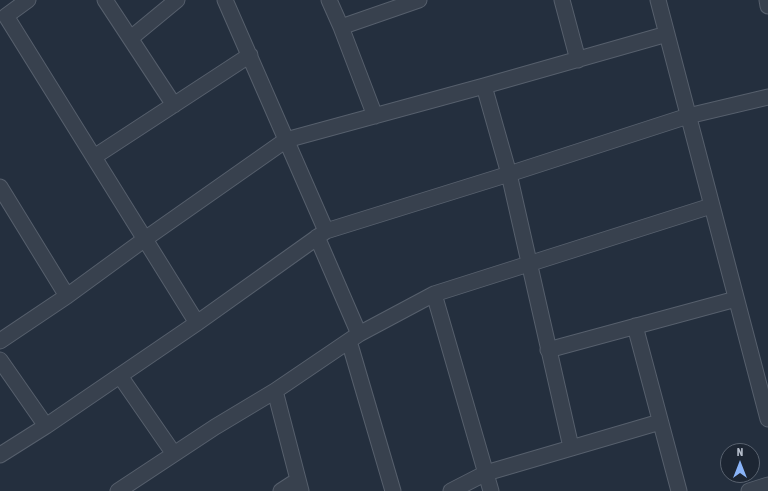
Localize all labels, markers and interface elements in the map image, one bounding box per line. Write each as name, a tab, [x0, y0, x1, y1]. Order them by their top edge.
north arrow	[720, 443, 760, 483]
text: N	[737, 446, 743, 458]

